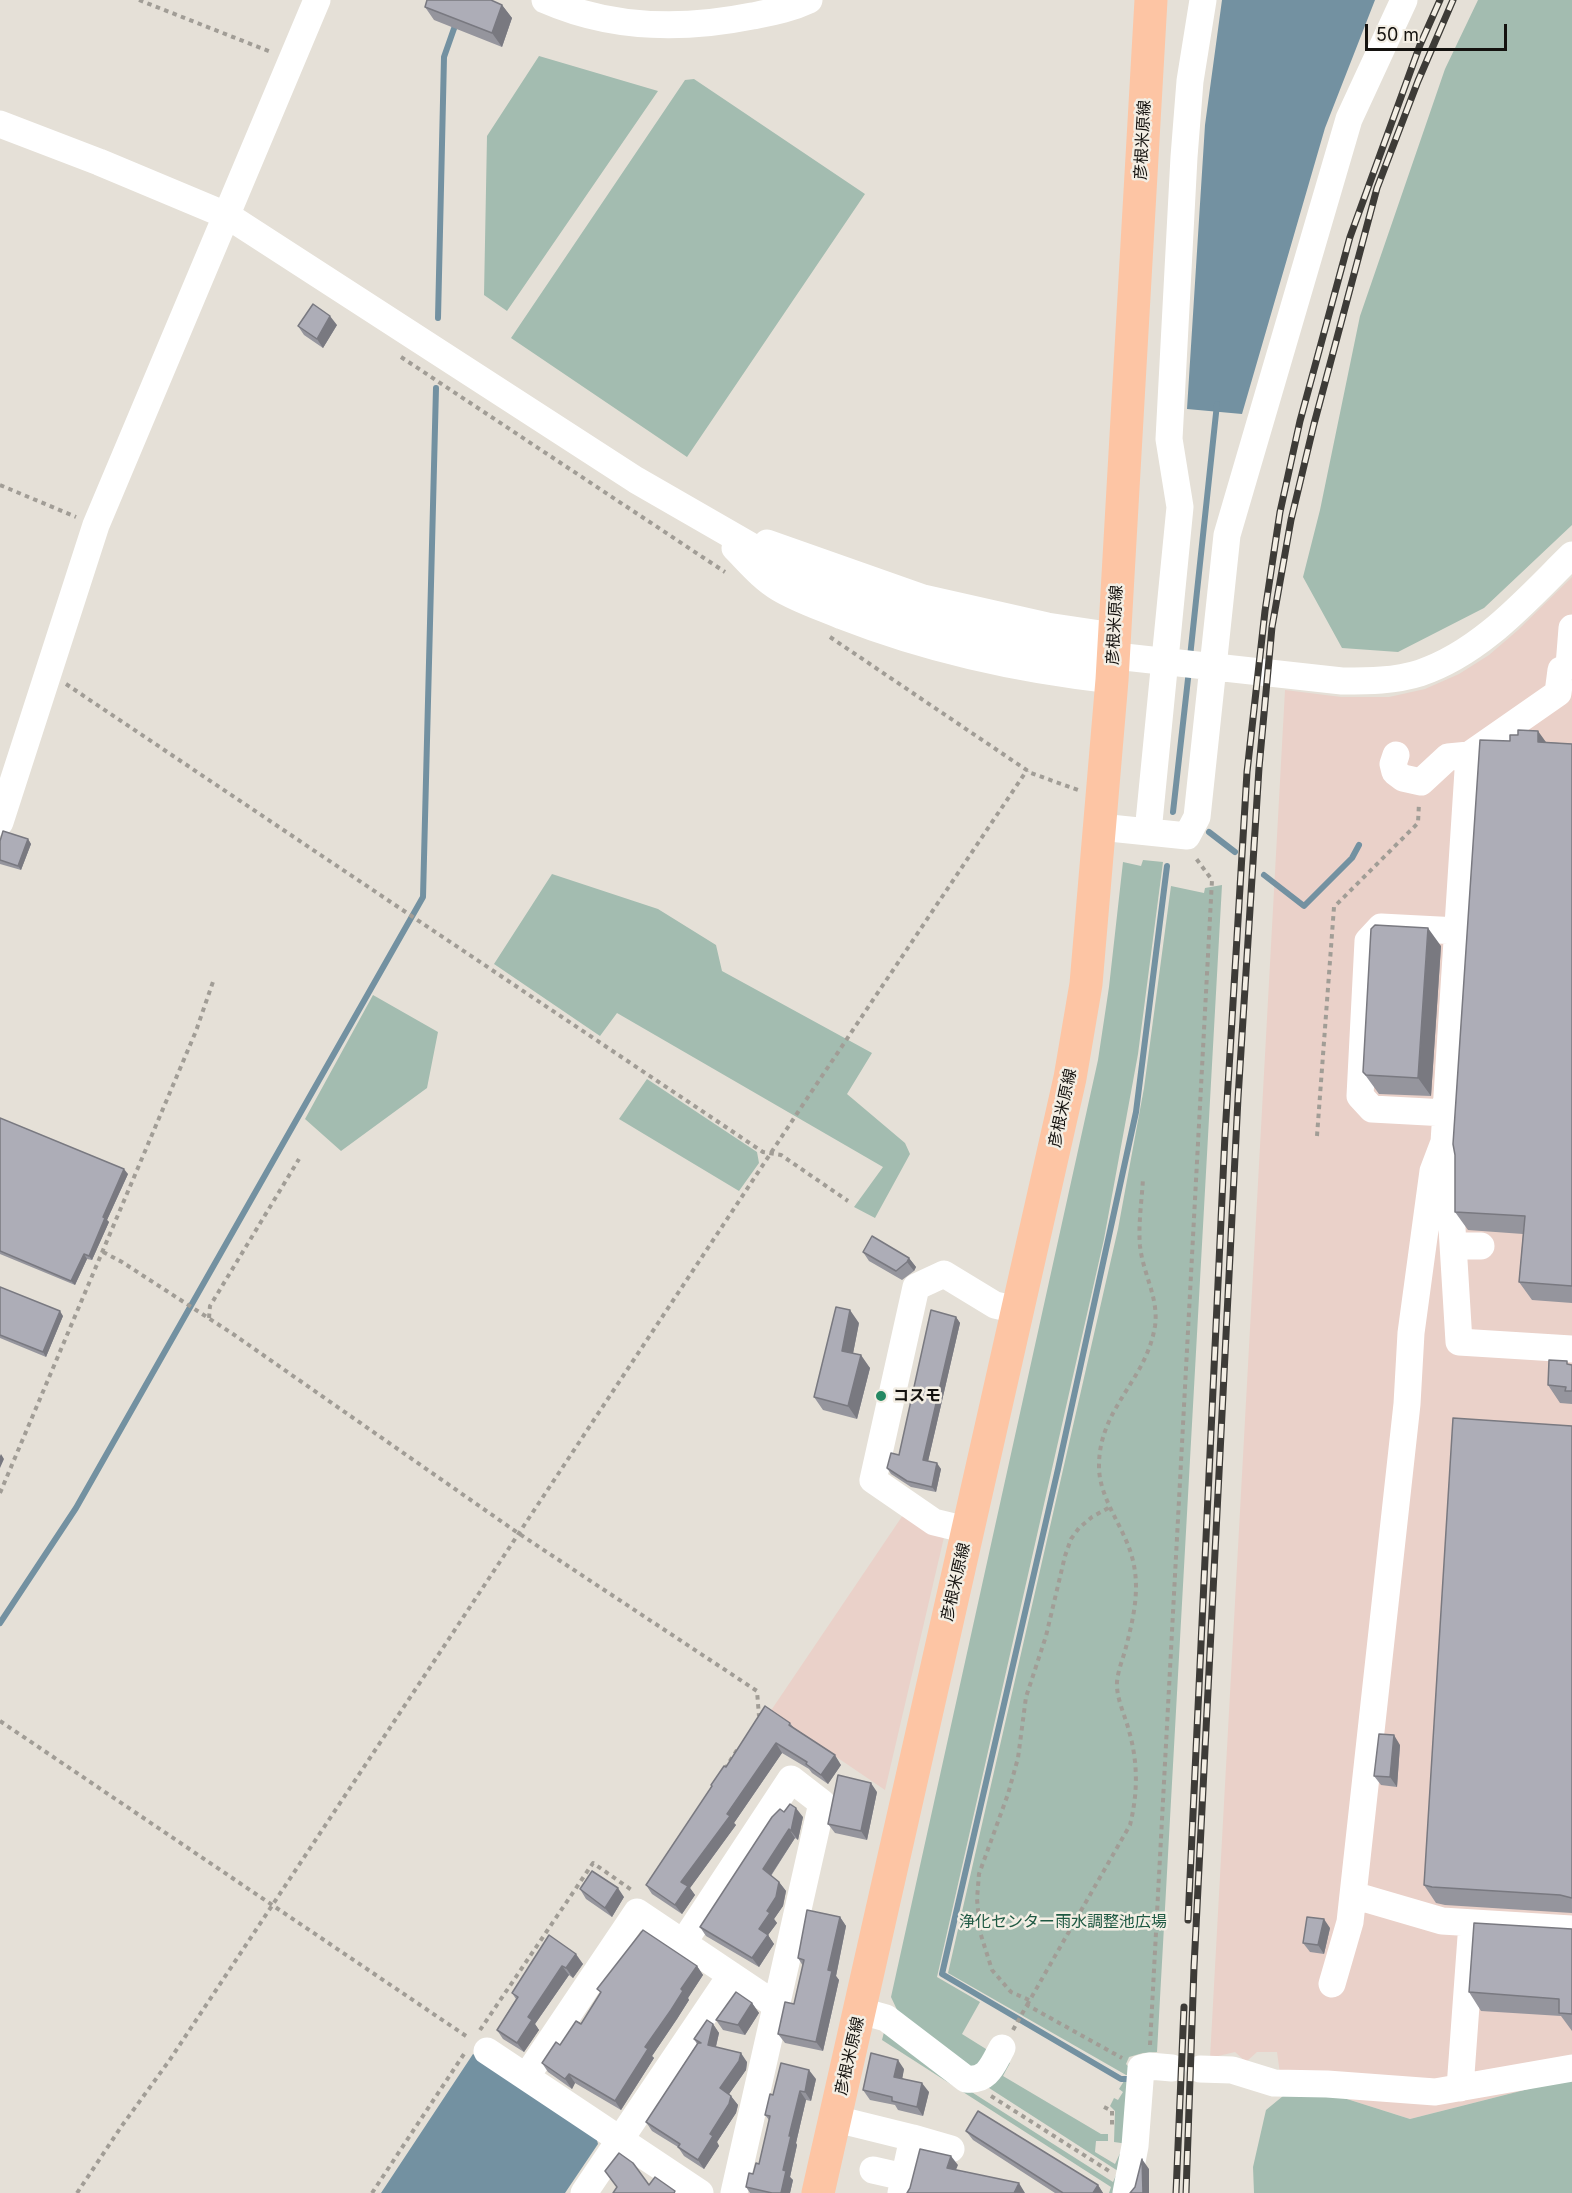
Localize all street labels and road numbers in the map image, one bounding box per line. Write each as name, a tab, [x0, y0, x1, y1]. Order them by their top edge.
street label: 彦根米原線	[1131, 100, 1155, 180]
street label: 彦根米原線	[1103, 585, 1127, 665]
street label: 彦根米原線	[1045, 1067, 1081, 1149]
street label: 彦根米原線	[938, 1541, 974, 1623]
street label: 彦根米原線	[832, 2015, 868, 2097]

